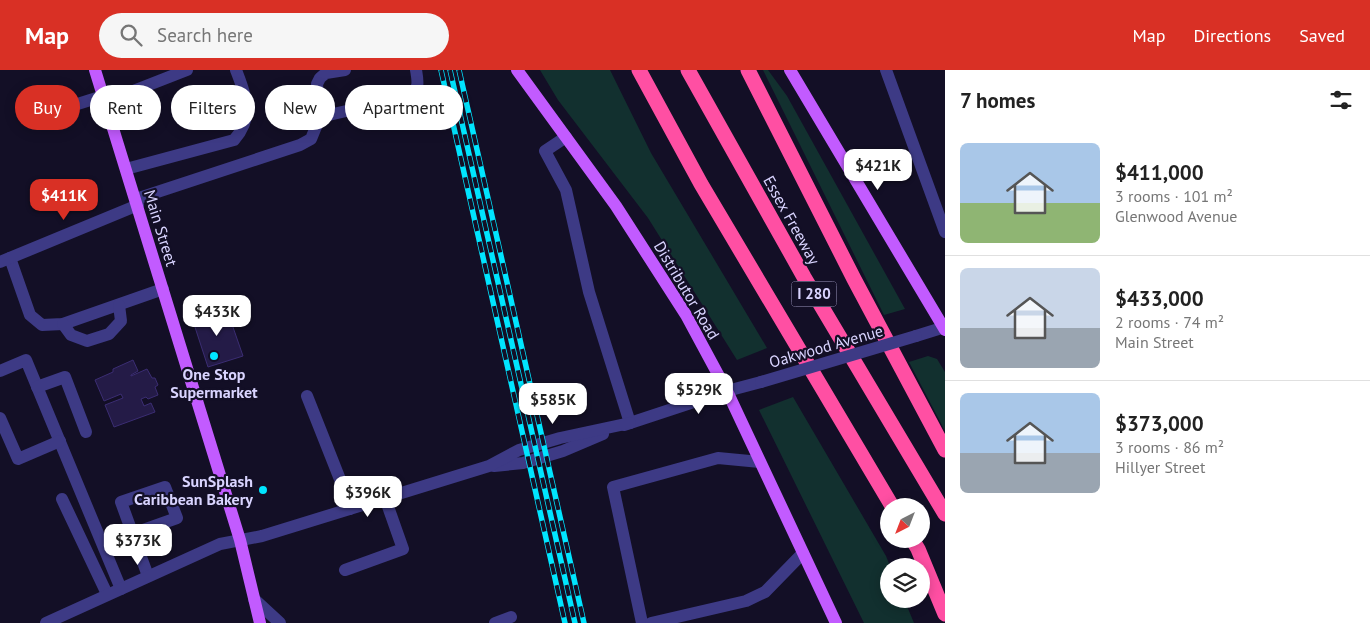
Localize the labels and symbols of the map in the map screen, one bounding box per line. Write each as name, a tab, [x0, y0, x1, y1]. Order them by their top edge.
pin: $421K	[843, 148, 913, 191]
street label: Essex Freeway	[759, 172, 825, 268]
pin: $411K	[29, 178, 99, 221]
street label: Main Street	[140, 187, 182, 269]
street label: Distributor Road	[650, 237, 724, 343]
road number: I 280	[792, 282, 836, 306]
pin: $433K	[182, 294, 252, 337]
street label: Oakwood Avenue	[767, 320, 885, 372]
marker: One Stop Supermarket	[208, 350, 220, 362]
place label: One Stop Supermarket	[170, 364, 258, 402]
pin: $529K	[664, 372, 734, 415]
pin: $585K	[518, 382, 588, 425]
place label: SunSplash Caribbean Bakery	[134, 471, 253, 509]
pin: $396K	[333, 476, 403, 518]
marker: SunSplash Caribbean Bakery	[257, 484, 269, 496]
north arrow	[880, 498, 930, 548]
pin: $373K	[103, 524, 173, 566]

